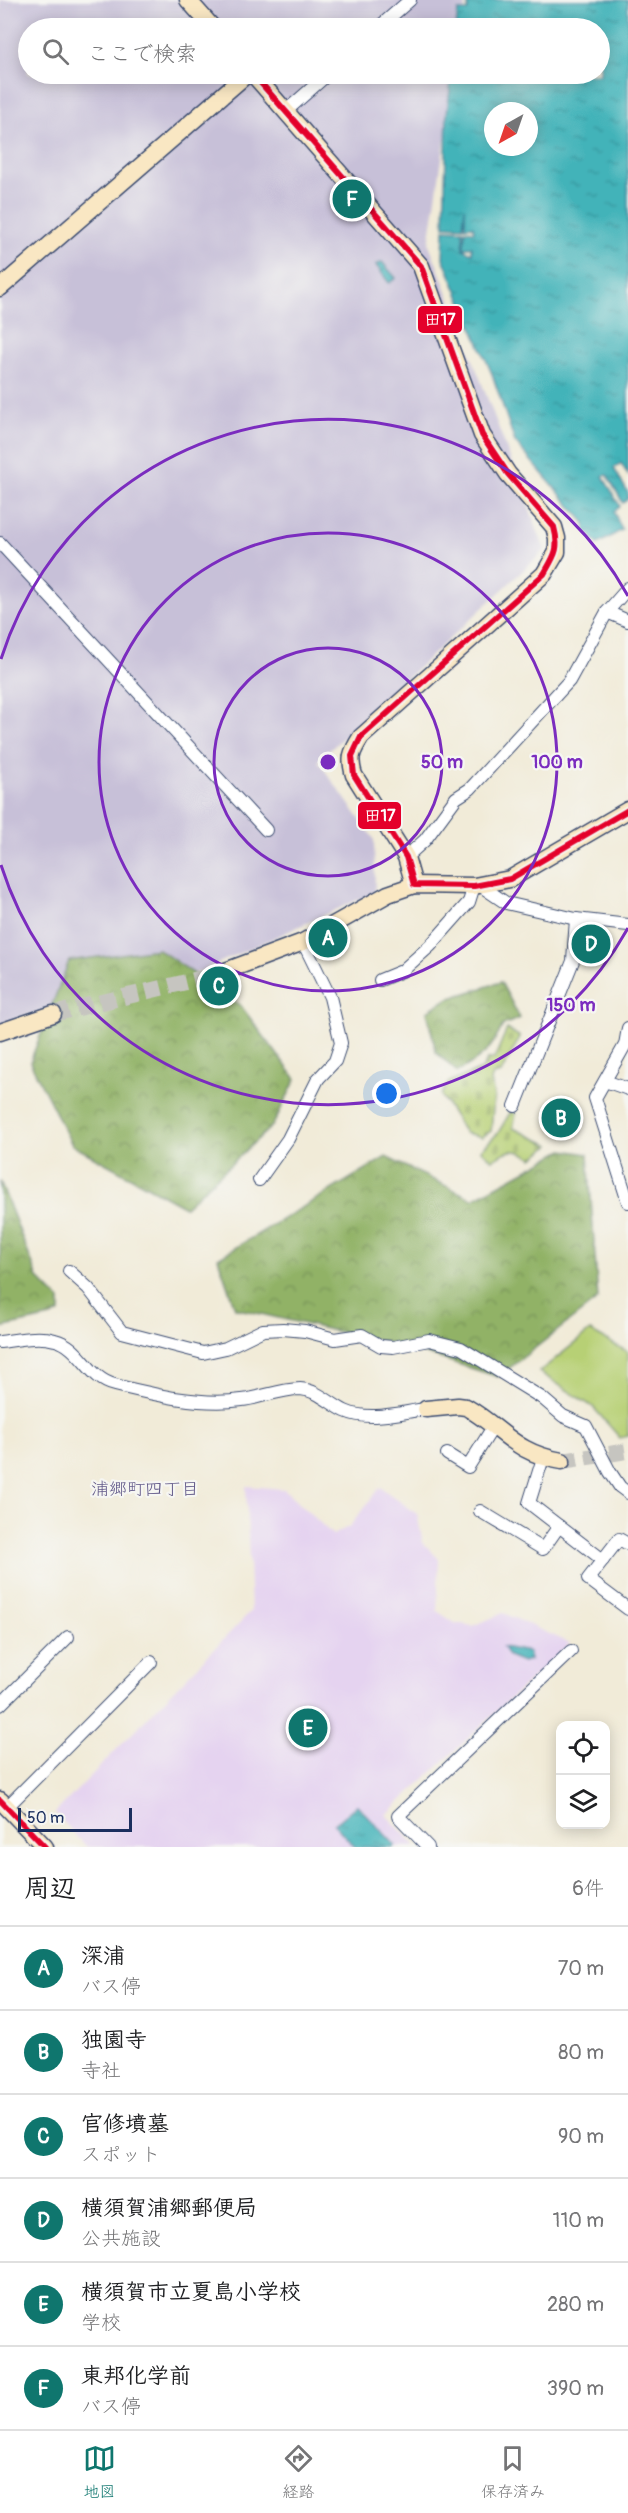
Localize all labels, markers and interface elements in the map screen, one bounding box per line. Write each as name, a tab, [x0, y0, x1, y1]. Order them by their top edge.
search box	[18, 18, 610, 84]
icon: search	[39, 35, 72, 68]
text: ここで検索	[87, 40, 197, 68]
north arrow	[484, 102, 538, 156]
pin: F	[332, 176, 372, 222]
line badge: 田17	[417, 305, 463, 334]
text: 田17	[425, 310, 456, 330]
text: 50 m	[421, 751, 463, 774]
text: 100 m	[531, 751, 583, 774]
centre of rings	[318, 752, 338, 772]
line badge: 田17	[357, 801, 402, 830]
text: 田17	[365, 806, 396, 826]
pin: A	[308, 916, 348, 960]
pin: D	[572, 922, 610, 966]
pin: C	[200, 964, 238, 1008]
text: 150 m	[547, 994, 596, 1017]
your location	[372, 1079, 401, 1108]
pin: B	[542, 1096, 580, 1140]
district label: 浦郷町四丁目	[91, 1478, 199, 1501]
pin: E	[288, 1706, 328, 1750]
map controls	[556, 1721, 610, 1829]
button: locate	[556, 1721, 610, 1775]
button: layers	[556, 1775, 610, 1829]
scale bar	[18, 1805, 132, 1832]
text: 50 m	[27, 1808, 64, 1828]
text: 周辺	[24, 1873, 76, 1905]
text: 6件	[572, 1876, 604, 1901]
text: 深浦	[81, 1942, 125, 1970]
text: A	[37, 1956, 50, 1981]
text: 70 m	[558, 1956, 604, 1981]
text: バス停	[81, 1974, 141, 1999]
text: 独園寺	[81, 2026, 147, 2054]
text: B	[38, 2040, 49, 2065]
text: 80 m	[558, 2040, 604, 2065]
text: 寺社	[81, 2058, 121, 2083]
text: 官修墳墓	[81, 2110, 169, 2138]
text: C	[37, 2124, 50, 2149]
text: 90 m	[558, 2124, 604, 2149]
text: スポット	[81, 2142, 161, 2167]
text: 横須賀浦郷郵便局	[81, 2194, 257, 2222]
text: D	[37, 2208, 50, 2233]
text: 110 m	[553, 2208, 604, 2233]
text: 公共施設	[81, 2226, 161, 2251]
text: 横須賀市立夏島小学校	[81, 2278, 301, 2306]
text: E	[38, 2292, 49, 2317]
text: 280 m	[547, 2292, 604, 2317]
text: 学校	[81, 2310, 121, 2335]
text: 東邦化学前	[81, 2362, 191, 2390]
text: F	[37, 2376, 50, 2401]
text: 390 m	[547, 2376, 604, 2401]
text: バス停	[81, 2394, 141, 2419]
tab: 地図	[83, 2442, 116, 2502]
tab: 経路	[282, 2442, 315, 2502]
tab: 保存済み	[481, 2442, 545, 2502]

